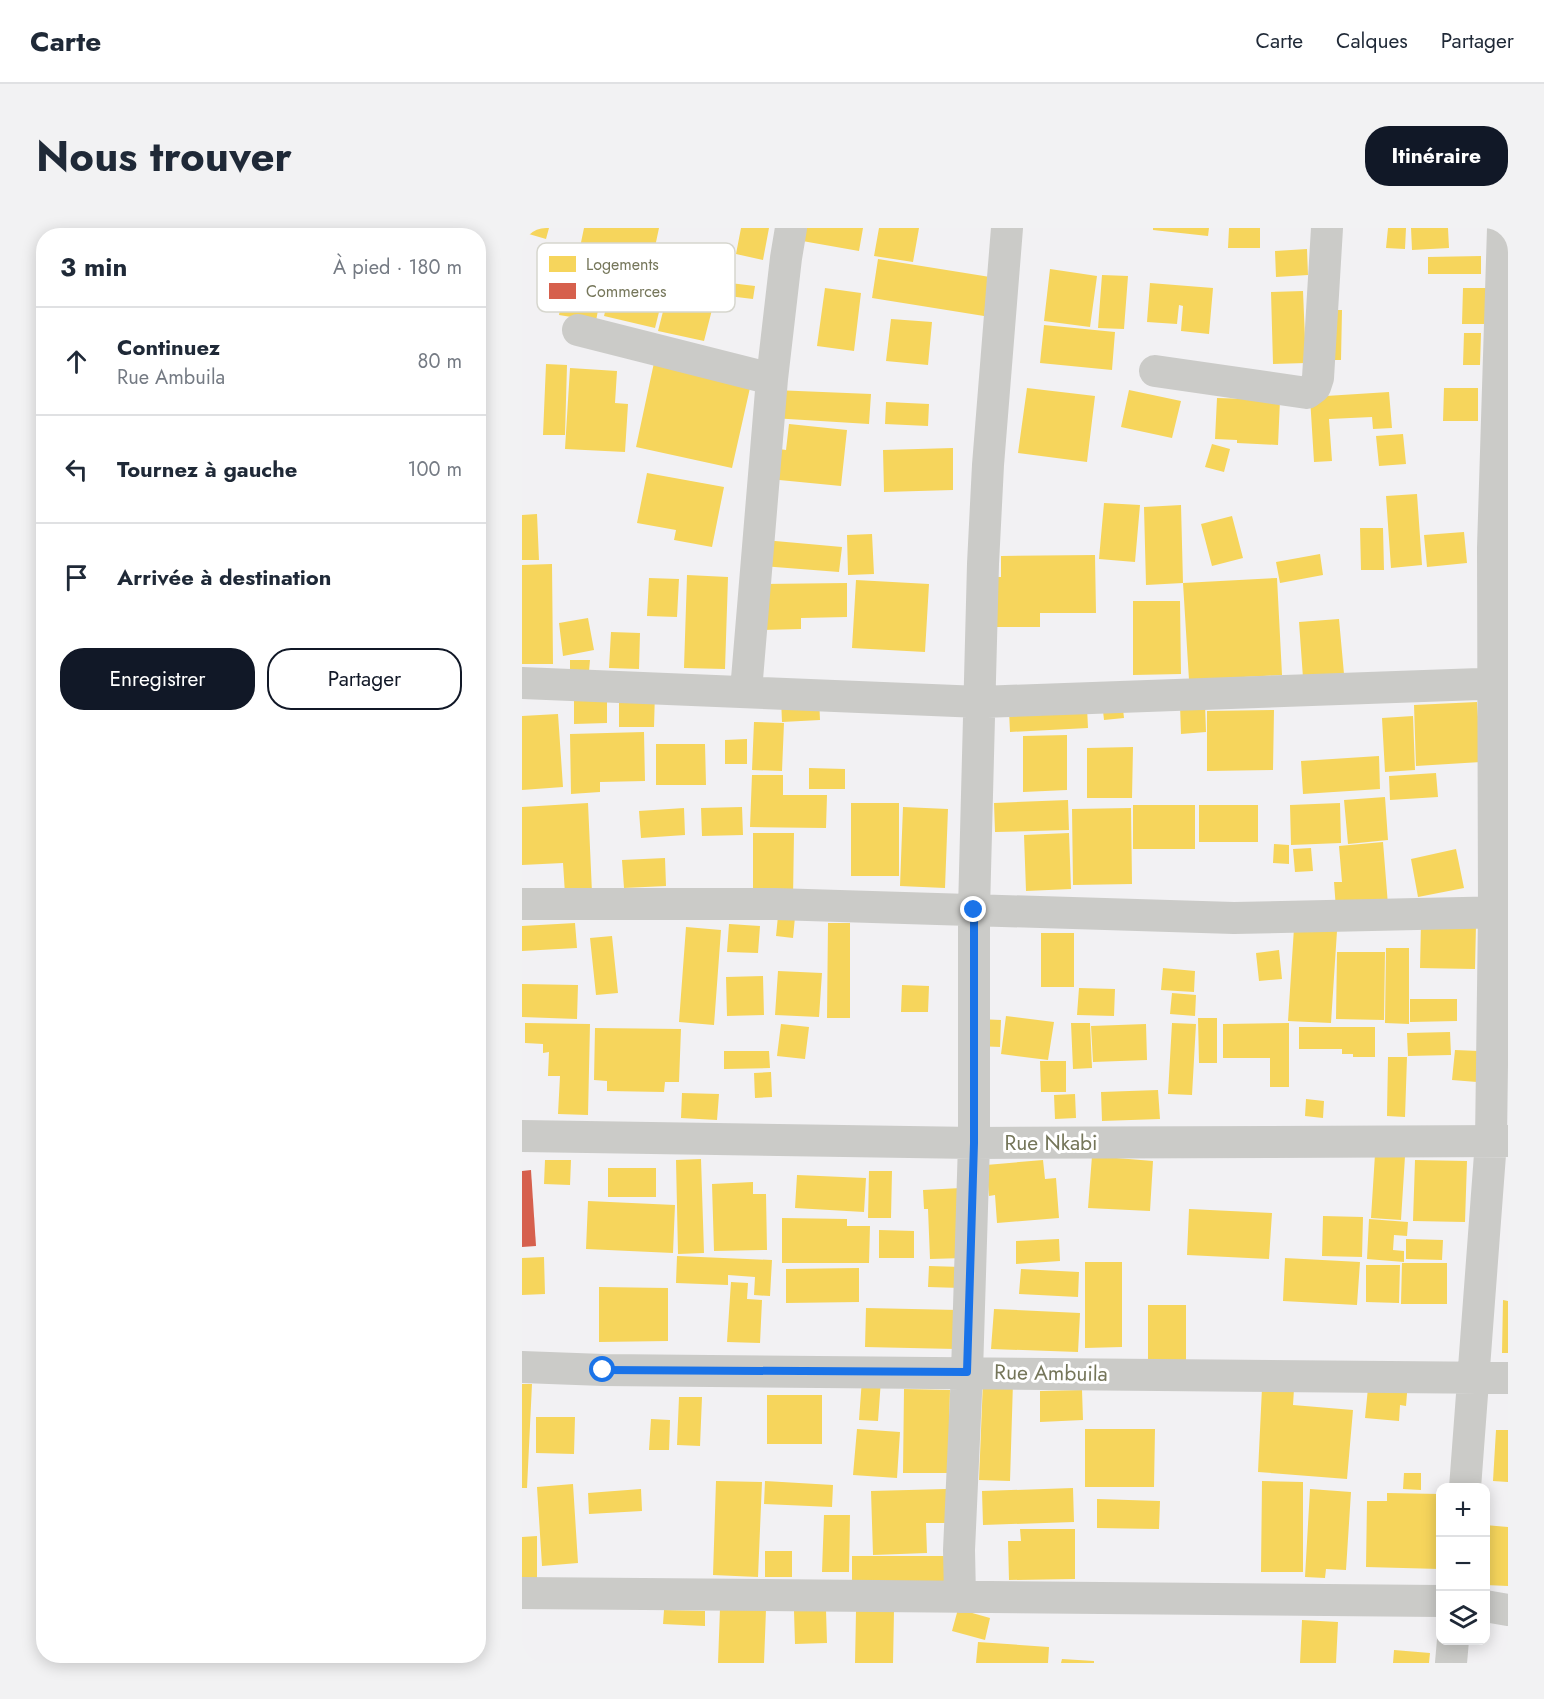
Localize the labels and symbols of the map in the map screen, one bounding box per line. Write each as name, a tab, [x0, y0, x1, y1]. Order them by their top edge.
legend	[537, 243, 735, 312]
text: Logements	[586, 253, 659, 276]
text: Commerces	[586, 280, 666, 303]
route end	[960, 896, 986, 922]
street label: Rue Nkabi	[1005, 1128, 1097, 1158]
route start	[589, 1356, 615, 1382]
street label: Rue Ambuila	[994, 1357, 1108, 1389]

